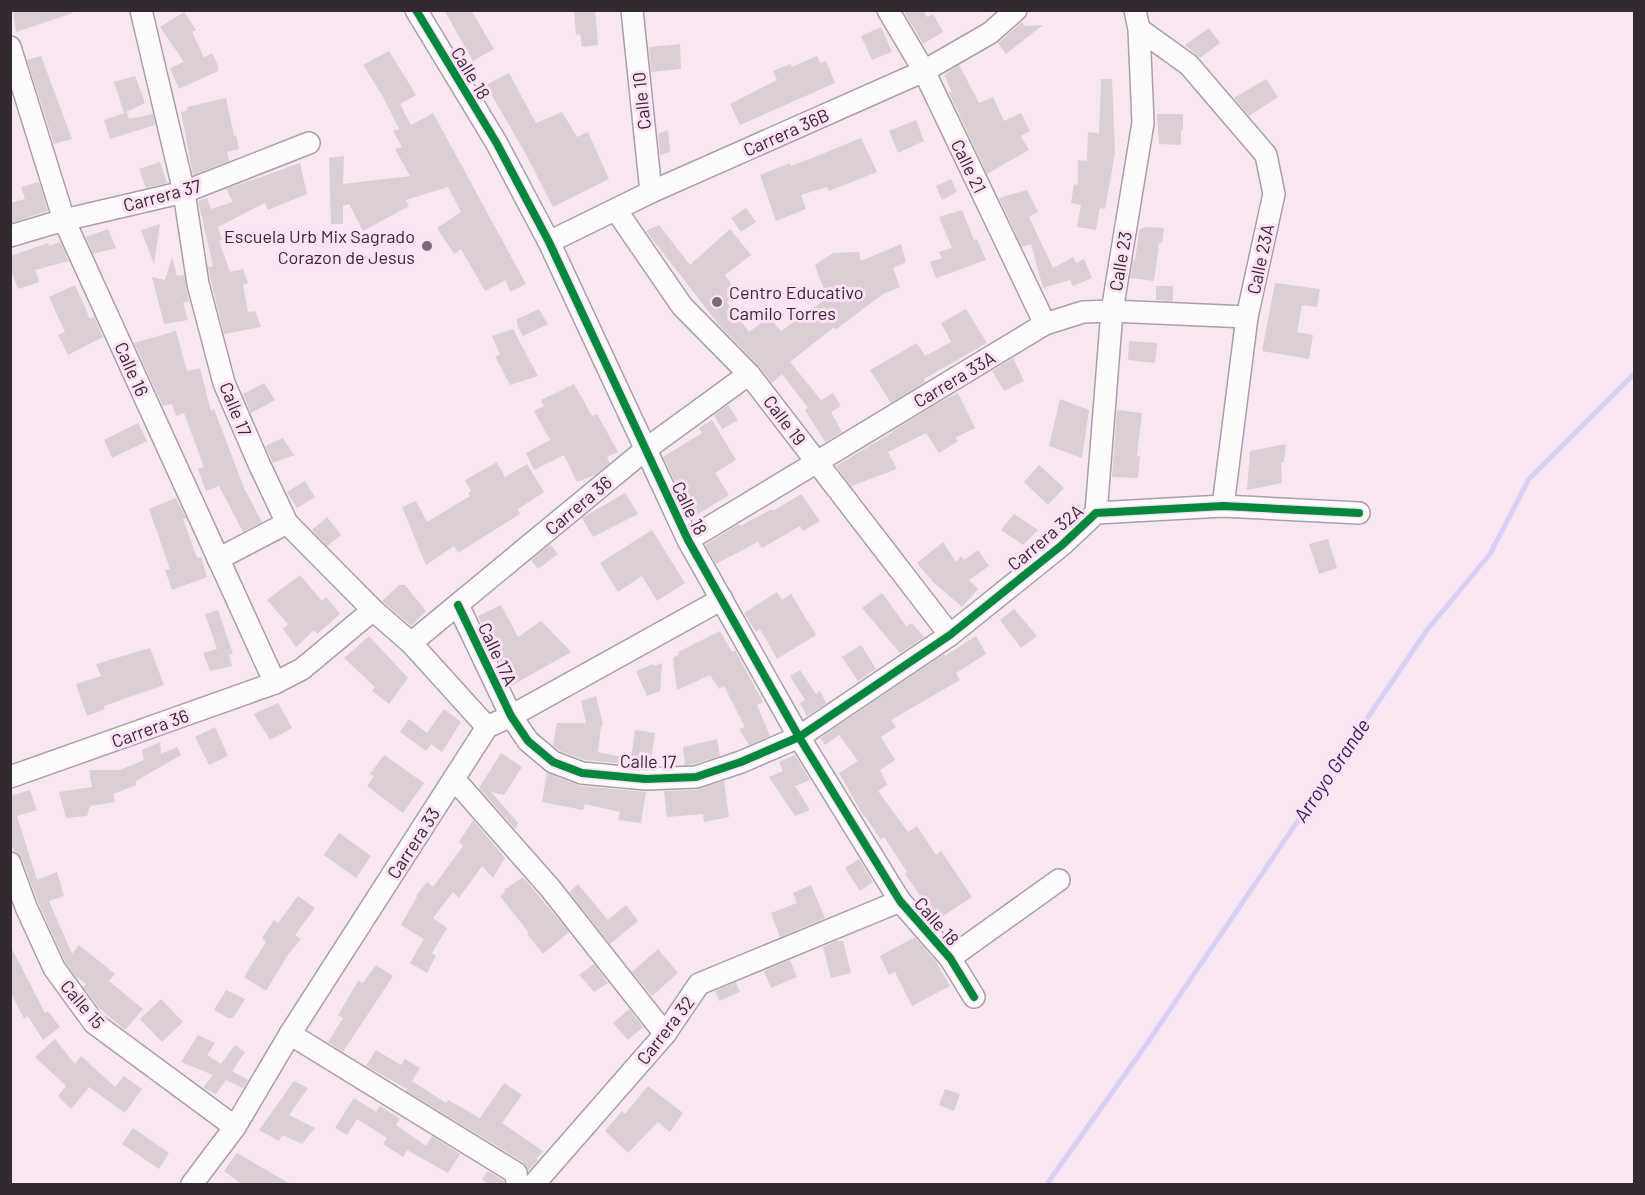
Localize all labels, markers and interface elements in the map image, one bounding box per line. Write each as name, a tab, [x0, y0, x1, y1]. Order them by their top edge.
street label: Calle 18	[447, 43, 495, 103]
street label: Calle 10	[627, 71, 655, 131]
street label: Carrera 36B	[740, 103, 832, 161]
street label: Calle 21	[947, 135, 991, 197]
street label: Carrera 37	[121, 174, 204, 216]
street label: Calle 23A	[1242, 222, 1278, 296]
place label: Escuela Urb Mix Sagrado Corazon de Jesus	[224, 225, 415, 268]
street label: Calle 23	[1104, 229, 1136, 293]
marker: Escuela Urb Mix Sagrado Corazon de Jesus	[420, 239, 434, 253]
place label: Centro Educativo Camilo Torres	[729, 281, 864, 324]
marker: Centro Educativo Camilo Torres	[710, 295, 724, 309]
street label: Calle 16	[110, 338, 154, 400]
street label: Carrera 33A	[909, 346, 999, 412]
street label: Calle 17	[215, 379, 257, 440]
street label: Calle 19	[759, 391, 811, 449]
street label: Carrera 36	[540, 471, 616, 539]
street label: Calle 18	[668, 477, 712, 539]
street label: Carrera 32A	[1003, 499, 1087, 575]
street label: Calle 17A	[474, 619, 522, 689]
street label: Carrera 36	[108, 704, 192, 752]
water label: Arroyo Grande	[1288, 714, 1374, 826]
street label: Calle 17	[620, 750, 677, 772]
street label: Carrera 33	[382, 803, 444, 883]
street label: Calle 18	[910, 892, 964, 950]
street label: Calle 15	[56, 975, 110, 1033]
street label: Carrera 32	[631, 991, 699, 1069]

